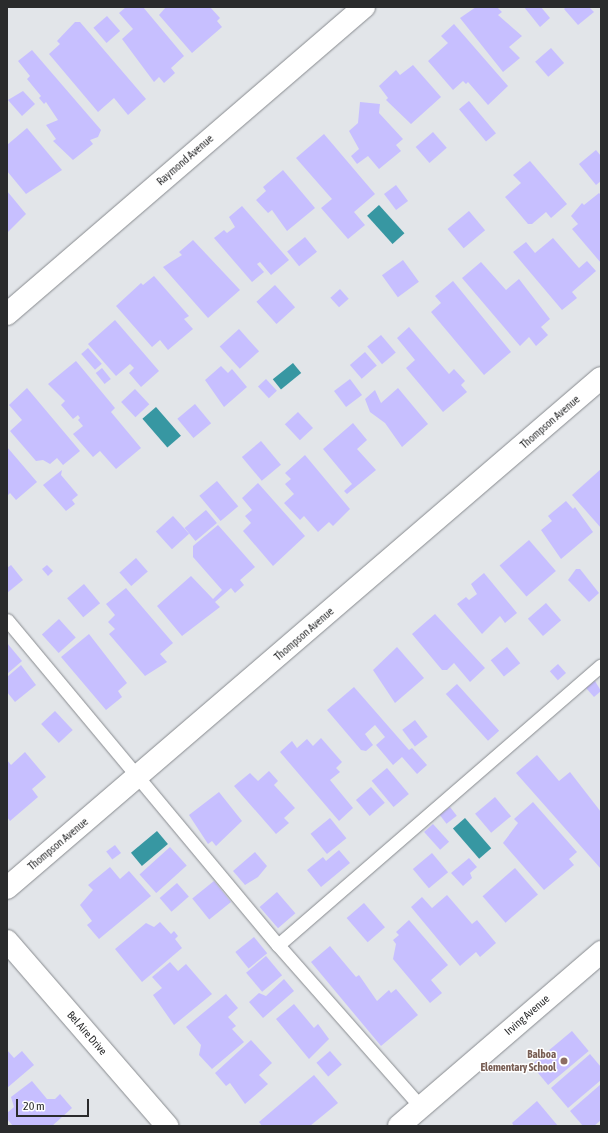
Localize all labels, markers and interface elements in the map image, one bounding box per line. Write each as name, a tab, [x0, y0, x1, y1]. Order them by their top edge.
street label: Raymond Avenue	[154, 132, 216, 188]
street label: Thompson Avenue	[518, 393, 582, 451]
street label: Thompson Avenue	[272, 605, 336, 663]
street label: Thompson Avenue	[25, 815, 91, 873]
street label: Irving Avenue	[502, 992, 552, 1038]
street label: Bel Aire Drive	[64, 1008, 110, 1058]
place label: Balboa Elementary School	[480, 1048, 556, 1074]
marker: Balboa Elementary School	[559, 1056, 569, 1066]
scale bar	[18, 1091, 91, 1117]
text: 20 m	[23, 1099, 45, 1113]

